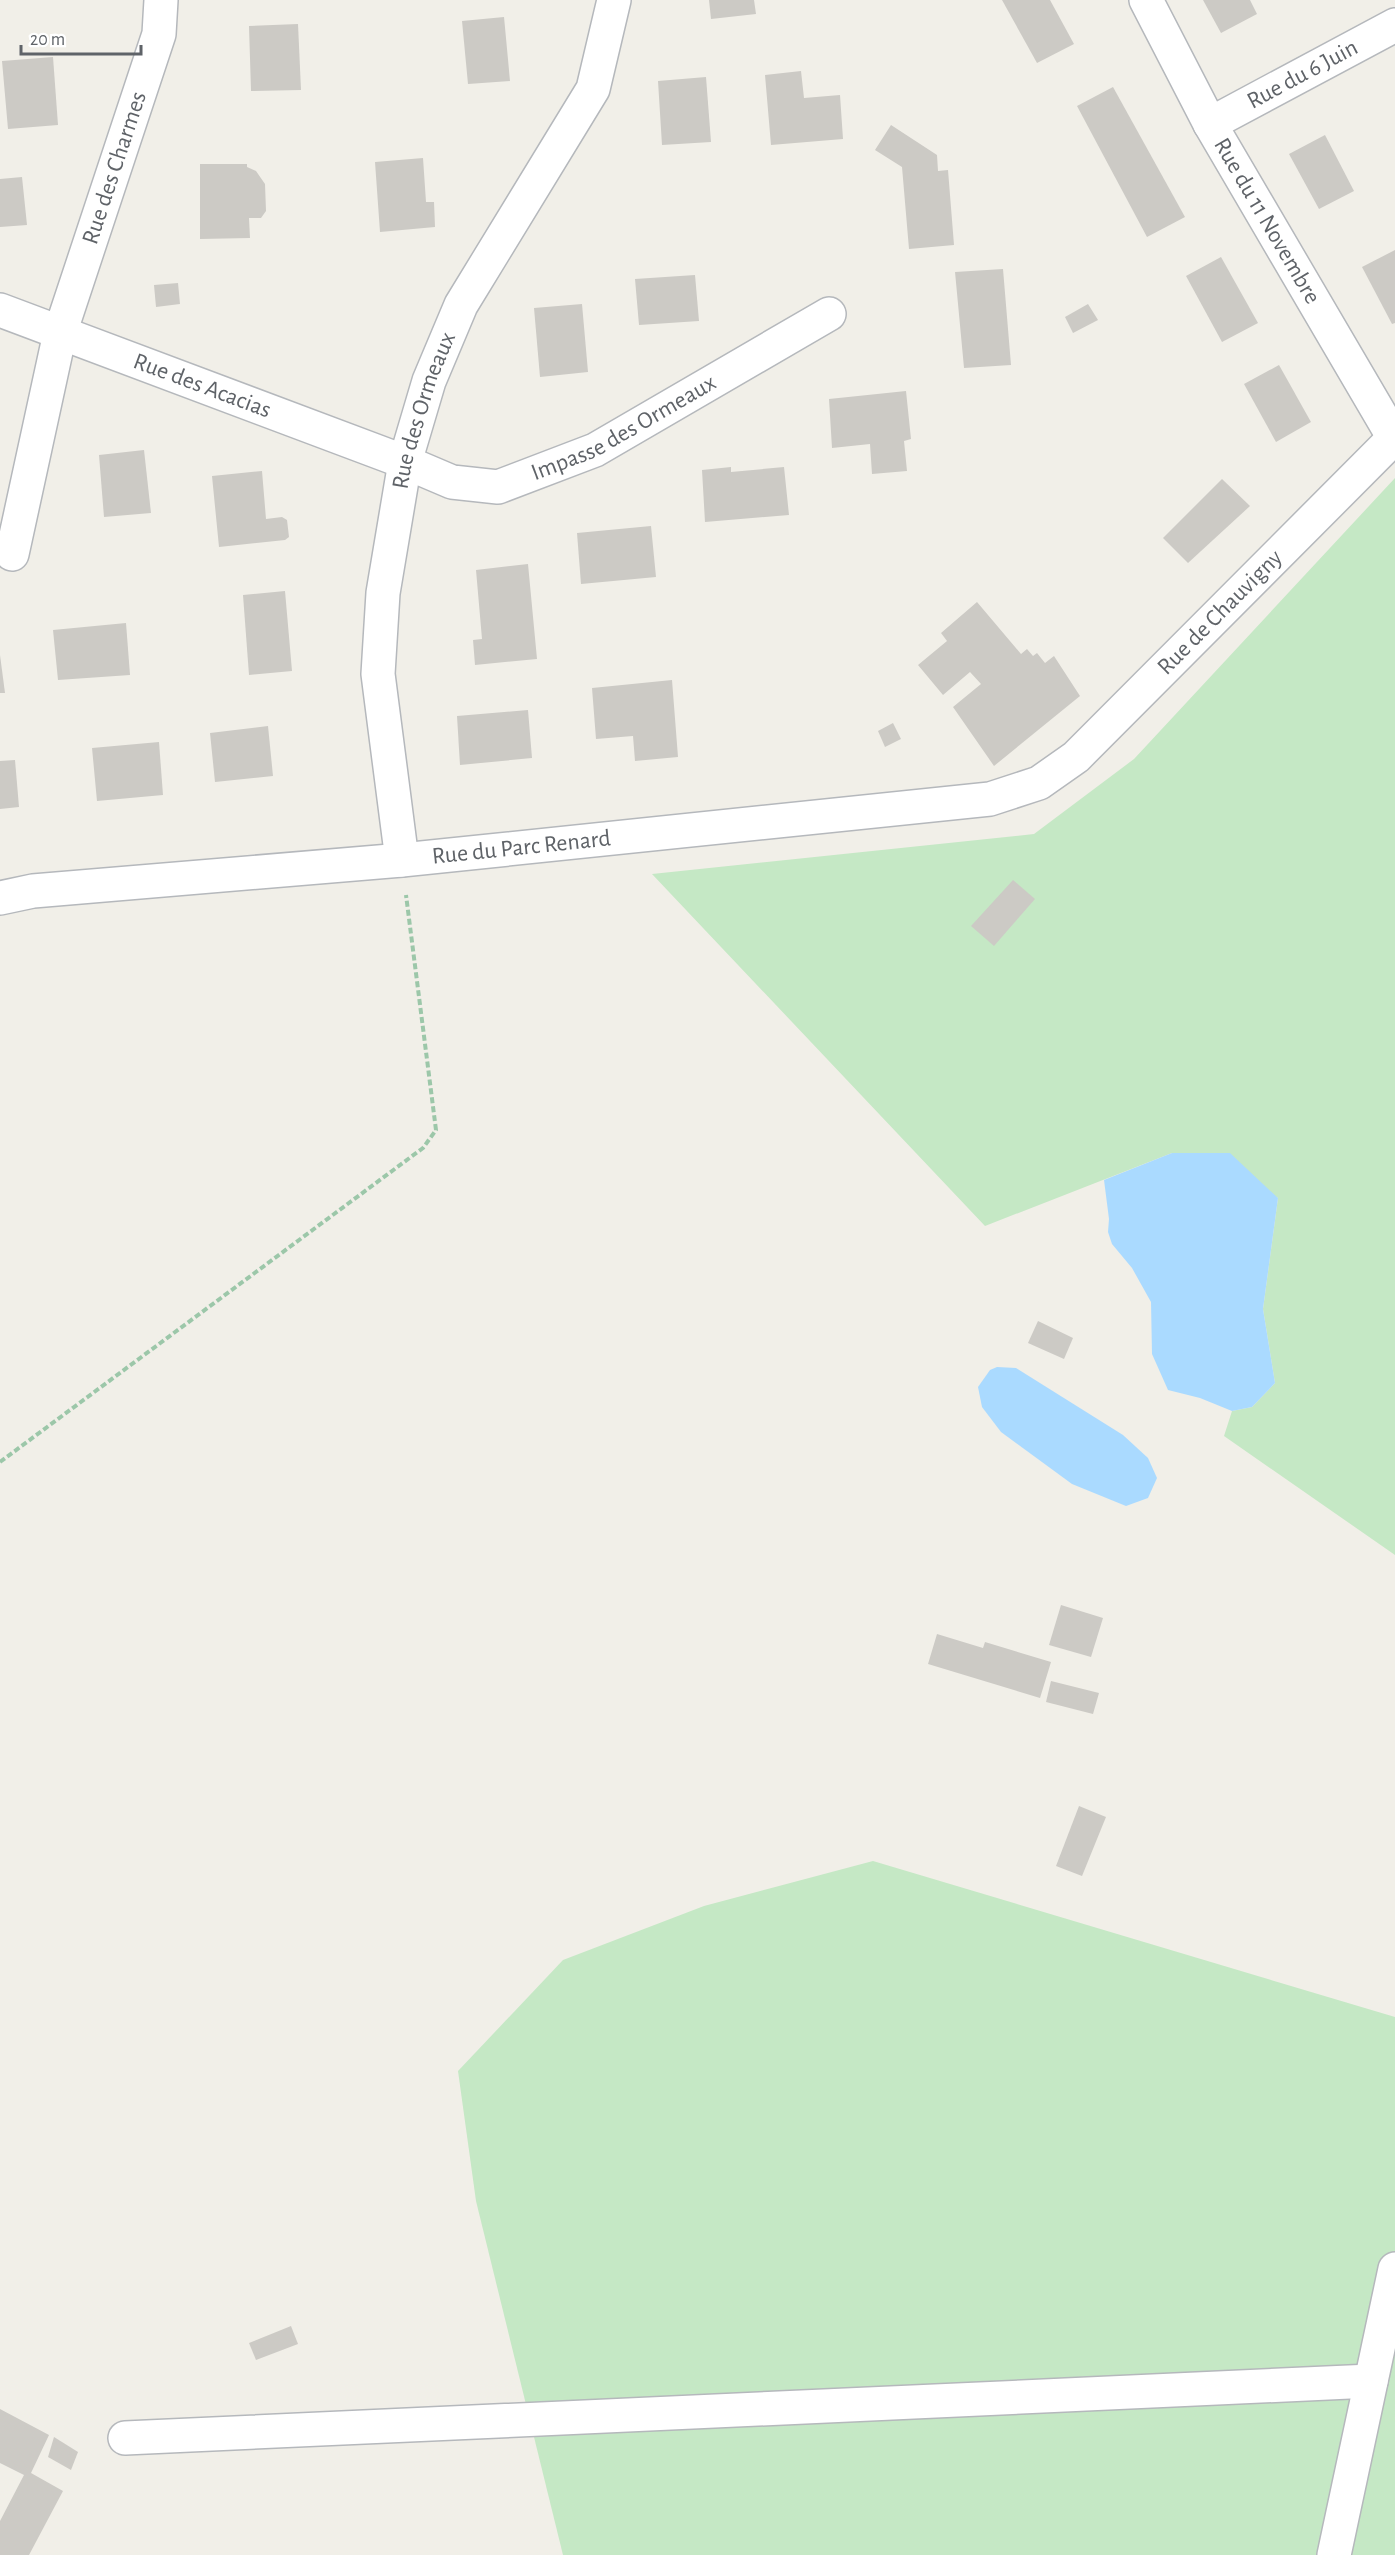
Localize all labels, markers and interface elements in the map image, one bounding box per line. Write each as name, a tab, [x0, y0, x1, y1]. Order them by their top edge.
scale bar	[21, 18, 141, 56]
text: 20 m	[30, 31, 65, 49]
street label: Rue du 6 Juin	[1243, 35, 1362, 114]
street label: Rue des Charmes	[78, 89, 151, 247]
street label: Rue du 11 Novembre	[1209, 134, 1325, 308]
street label: Rue des Ormeaux	[389, 328, 460, 491]
street label: Rue des Acacias	[130, 349, 274, 423]
street label: Impasse des Ormeaux	[528, 370, 721, 485]
street label: Rue de Chauvigny	[1153, 545, 1287, 680]
street label: Rue du Parc Renard	[431, 826, 612, 869]

